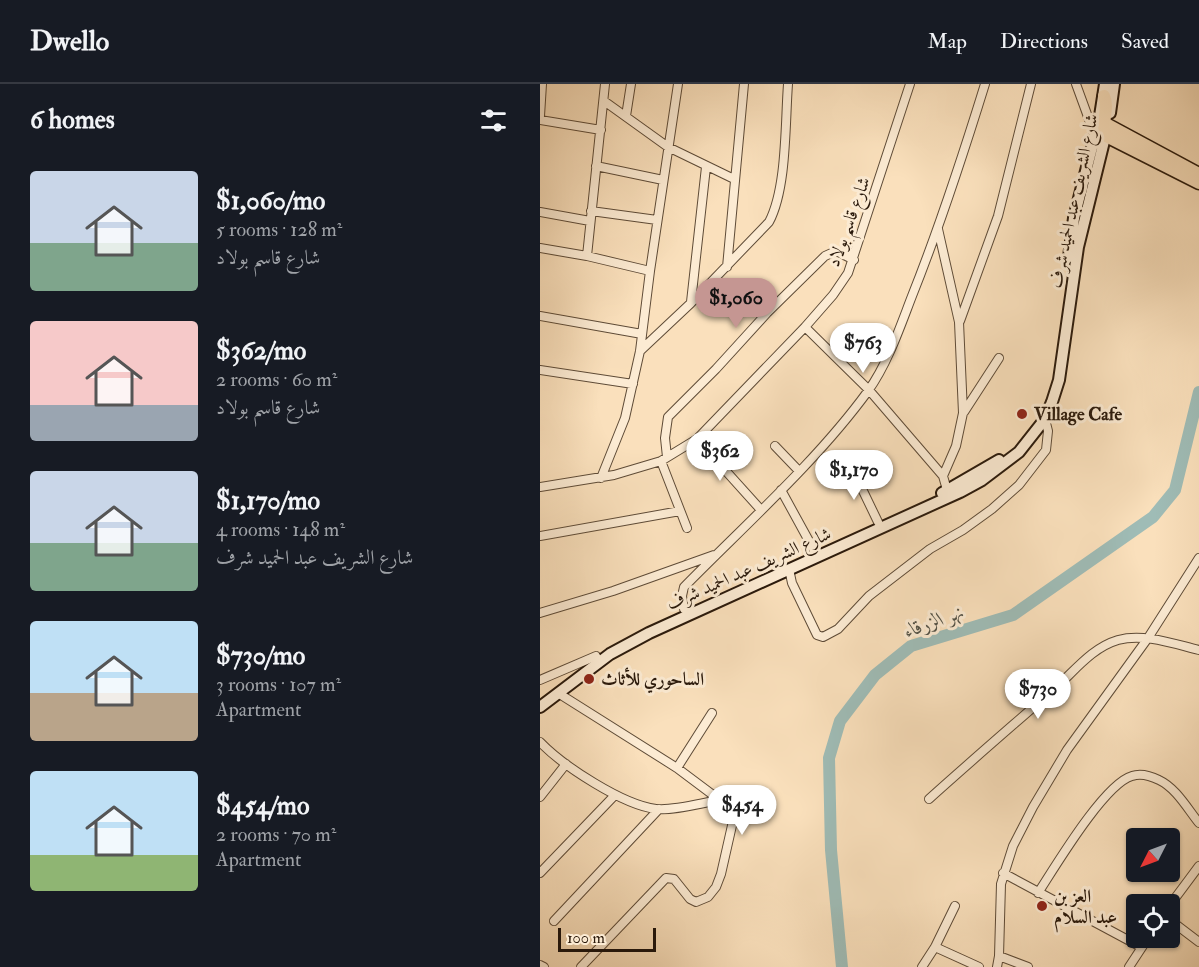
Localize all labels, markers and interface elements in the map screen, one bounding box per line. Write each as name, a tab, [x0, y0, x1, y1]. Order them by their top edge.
text: Dwello	[30, 24, 109, 59]
text: Map	[927, 28, 967, 55]
text: Directions	[1000, 28, 1088, 55]
text: Saved	[1121, 28, 1169, 55]
text: 6 homes	[30, 104, 115, 136]
icon: filters	[477, 104, 510, 137]
street label: شارع الشريف عبد الحميد شرف	[1044, 112, 1107, 291]
street label: شارع قاسم بولاد	[822, 174, 882, 272]
text: $1,060/mo	[216, 185, 325, 217]
icon: home	[78, 195, 150, 267]
text: 5 rooms · 128 m²	[216, 217, 342, 242]
text: شارع قاسم بولاد	[216, 245, 320, 270]
pin: $1,060	[687, 278, 785, 329]
text: $1,060	[709, 285, 763, 310]
pin: $763	[827, 323, 899, 374]
text: $763	[844, 330, 882, 355]
text: $362/mo	[216, 335, 306, 367]
icon: home	[78, 345, 150, 417]
text: 2 rooms · 60 m²	[216, 367, 337, 392]
text: شارع قاسم بولاد	[216, 395, 320, 420]
place label: Village Cafe	[1033, 403, 1122, 426]
marker: Village Cafe	[1015, 407, 1029, 421]
pin: $362	[684, 431, 756, 482]
text: $362	[700, 438, 740, 463]
pin: $1,170	[805, 450, 903, 501]
text: $1,170	[829, 457, 879, 482]
text: $1,170/mo	[216, 485, 320, 517]
icon: home	[78, 495, 150, 567]
text: 4 rooms · 148 m²	[216, 517, 345, 542]
street label: شارع الشريف عبد الحميد شرف	[663, 522, 836, 618]
text: شارع الشريف عبد الحميد شرف	[216, 545, 413, 570]
water label: نهر الزرقاء	[900, 599, 968, 643]
text: $730/mo	[216, 640, 305, 672]
icon: home	[78, 645, 150, 717]
place label: الساحوري للأثاث	[601, 667, 704, 694]
pin: $730	[1002, 669, 1074, 720]
text: 3 rooms · 107 m²	[216, 672, 341, 697]
marker: الساحوري للأثاث	[582, 672, 596, 686]
text: $730	[1019, 676, 1057, 701]
text: Apartment	[216, 697, 301, 722]
pin: $454	[706, 785, 778, 836]
text: $454/mo	[216, 790, 309, 822]
text: $454	[721, 792, 763, 817]
icon: home	[78, 795, 150, 867]
text: 2 rooms · 70 m²	[216, 822, 336, 847]
north arrow	[1126, 828, 1180, 882]
map controls	[1126, 828, 1180, 948]
text: Apartment	[216, 847, 301, 872]
place label: العز بن عبد السلام	[1054, 885, 1117, 933]
button: locate	[1126, 894, 1180, 948]
marker: العز بن عبد السلام	[1035, 899, 1049, 913]
scale bar	[558, 925, 656, 952]
text: 100 m	[567, 928, 605, 948]

